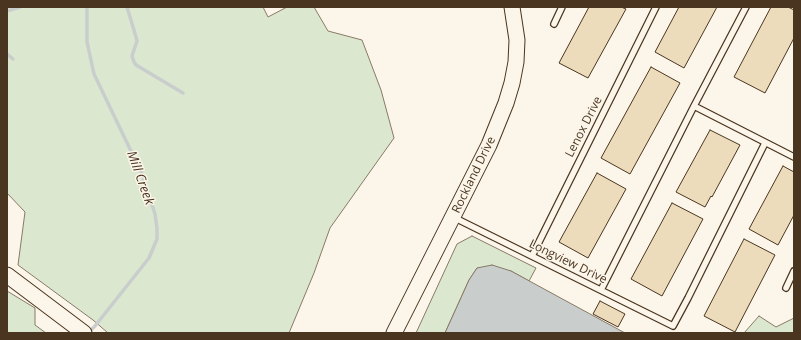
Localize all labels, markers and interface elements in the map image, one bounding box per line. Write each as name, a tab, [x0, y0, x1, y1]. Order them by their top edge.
street label: Lenox Drive	[563, 94, 605, 160]
street label: Rockland Drive	[449, 134, 499, 216]
water label: Mill Creek	[123, 149, 157, 207]
street label: Longview Drive	[527, 237, 609, 287]

